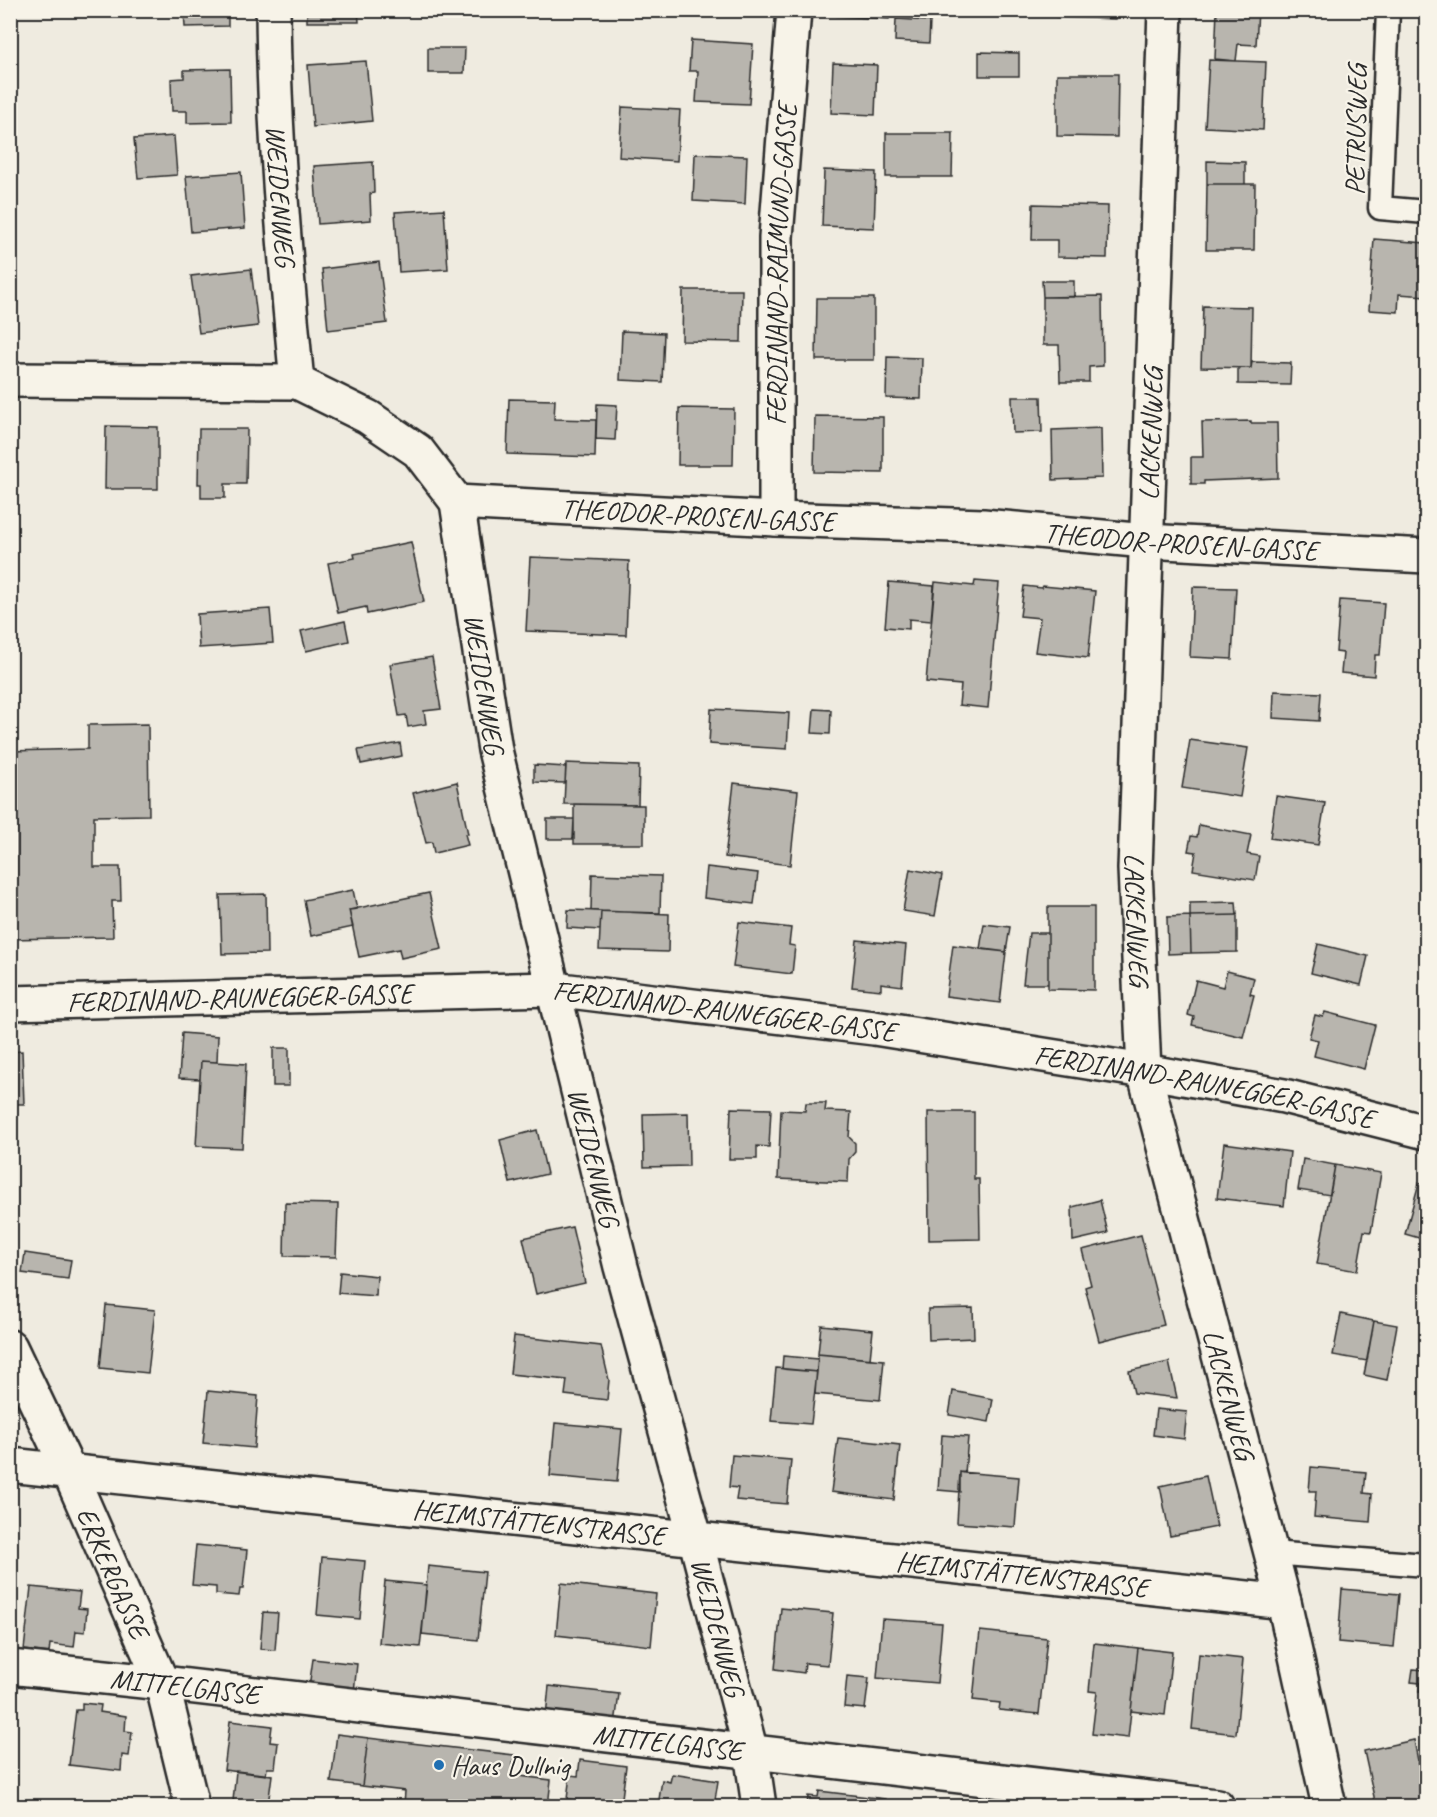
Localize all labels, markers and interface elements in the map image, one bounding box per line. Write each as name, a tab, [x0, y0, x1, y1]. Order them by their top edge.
street label: PETRUSWEG	[1337, 61, 1374, 195]
street label: FERDINAND-RAIMUND-GASSE	[758, 98, 805, 425]
street label: WEIDENWEG	[259, 124, 304, 271]
street label: LACKENWEG	[1131, 363, 1170, 501]
street label: THEODOR-PROSEN-GASSE	[560, 491, 839, 539]
street label: THEODOR-PROSEN-GASSE	[1043, 515, 1322, 568]
street label: WEIDENWEG	[456, 611, 513, 760]
street label: LACKENWEG	[1117, 853, 1157, 990]
street label: FERDINAND-RAUNEGGER-GASSE	[551, 972, 902, 1050]
street label: FERDINAND-RAUNEGGER-GASSE	[67, 976, 417, 1020]
street label: FERDINAND-RAUNEGGER-GASSE	[1032, 1037, 1381, 1137]
street label: WEIDENWEG	[560, 1084, 628, 1233]
street label: LACKENWEG	[1195, 1326, 1264, 1467]
street label: HEIMSTÄTTENSTRASSE	[411, 1491, 670, 1554]
street label: ERKERGASSE	[69, 1502, 158, 1646]
street label: HEIMSTÄTTENSTRASSE	[894, 1543, 1154, 1606]
street label: WEIDENWEG	[683, 1554, 753, 1703]
street label: MITTELGASSE	[109, 1661, 265, 1713]
street label: MITTELGASSE	[591, 1716, 747, 1769]
place label: Haus Dullnig	[451, 1748, 572, 1783]
marker: Haus Dullnig	[432, 1758, 446, 1772]

